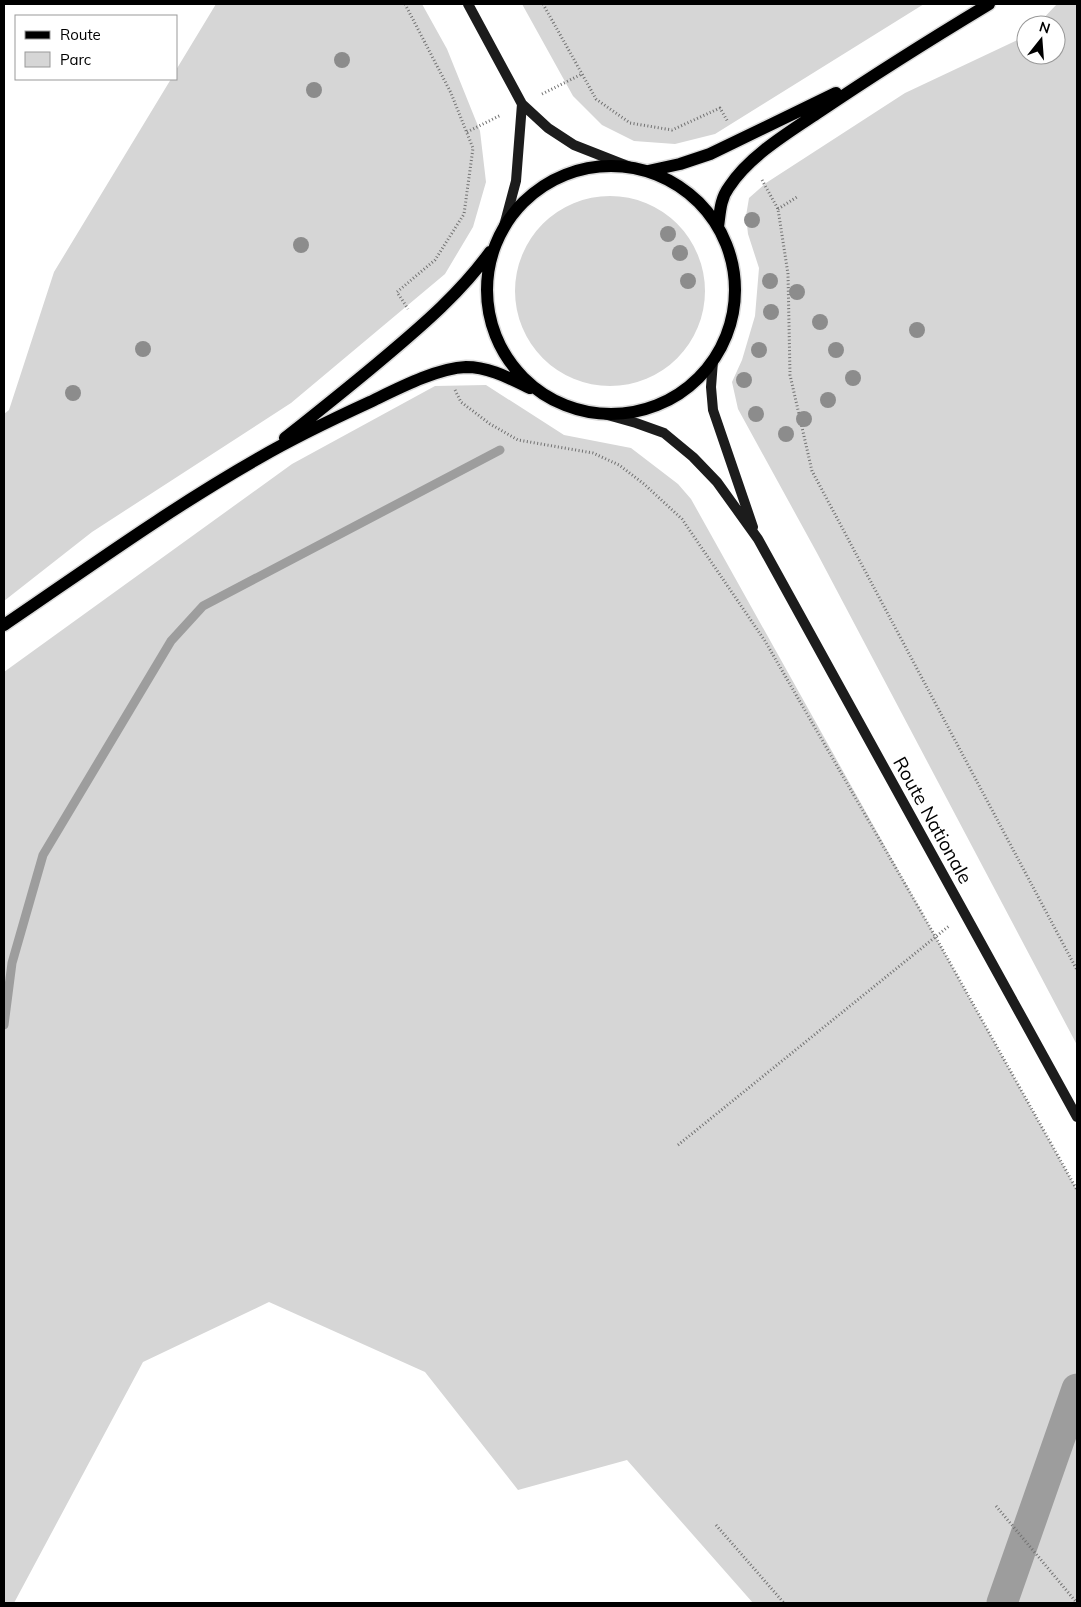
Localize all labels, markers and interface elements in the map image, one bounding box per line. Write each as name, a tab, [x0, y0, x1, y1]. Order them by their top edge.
legend	[15, 15, 178, 80]
north arrow	[1016, 15, 1066, 65]
text: N	[1037, 17, 1052, 38]
text: Route	[60, 25, 101, 44]
text: Parc	[60, 50, 91, 69]
street label: Route Nationale	[888, 752, 978, 888]

